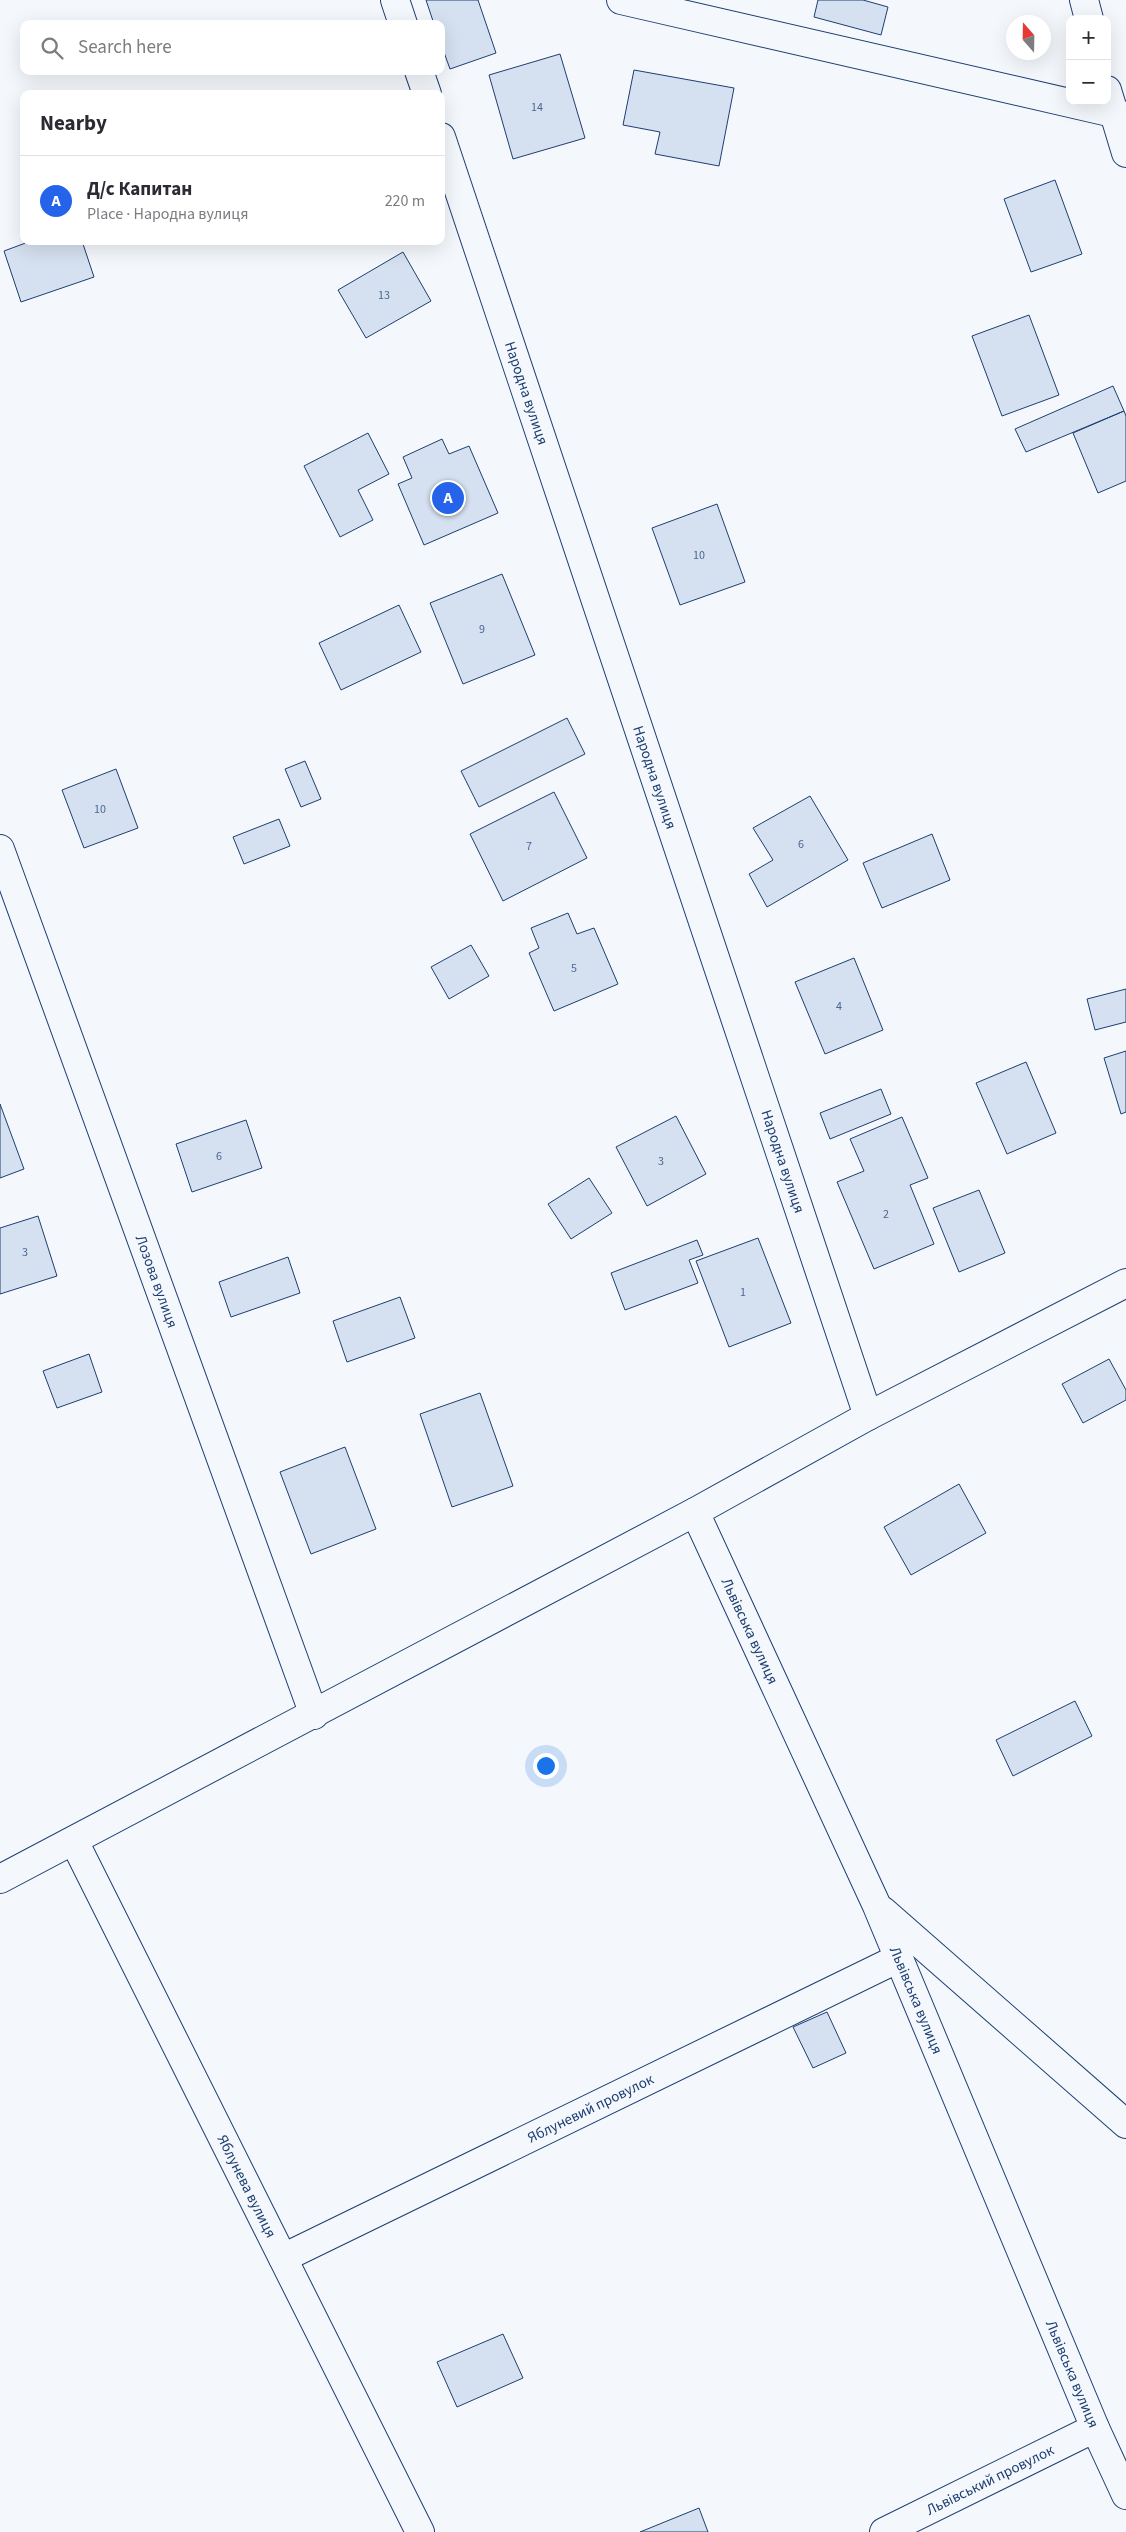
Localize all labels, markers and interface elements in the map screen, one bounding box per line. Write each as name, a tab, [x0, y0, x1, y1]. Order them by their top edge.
north arrow	[1006, 15, 1051, 60]
map controls	[1066, 15, 1111, 105]
button: +	[1066, 15, 1111, 60]
search box	[20, 20, 445, 75]
icon: search	[38, 34, 66, 62]
text: Search here	[78, 34, 172, 61]
button: −	[1066, 60, 1111, 105]
house number: 14	[531, 99, 543, 116]
text: Nearby	[40, 108, 107, 138]
text: Д/с Капитан	[87, 176, 192, 203]
text: A	[51, 190, 61, 212]
text: 220 m	[385, 190, 425, 212]
text: Place · Народна вулиця	[87, 203, 248, 225]
house number: 13	[378, 287, 390, 304]
street label: Народна вулиця	[499, 339, 554, 448]
pin: A	[432, 479, 464, 517]
house number: 10	[693, 547, 705, 564]
house number: 9	[479, 621, 485, 638]
street label: Народна вулиця	[628, 723, 682, 832]
house number: 10	[94, 801, 106, 818]
house number: 6	[798, 836, 804, 853]
house number: 7	[526, 838, 532, 855]
house number: 5	[571, 960, 577, 977]
house number: 4	[836, 998, 842, 1015]
street label: Народна вулиця	[756, 1107, 810, 1216]
house number: 6	[216, 1148, 222, 1165]
house number: 3	[658, 1153, 664, 1170]
house number: 2	[883, 1206, 889, 1223]
street label: Лозова вулиця	[130, 1232, 183, 1331]
house number: 3	[22, 1244, 28, 1261]
house number: 1	[740, 1284, 746, 1301]
street label: Львівська вулиця	[716, 1574, 784, 1687]
your location	[533, 1753, 559, 1779]
street label: Львівська вулиця	[884, 1943, 948, 2057]
street label: Яблуневий провулок	[524, 2068, 658, 2148]
street label: Яблунева вулиця	[212, 2131, 281, 2241]
street label: Львівська вулиця	[1041, 2317, 1104, 2431]
street label: Львівський провулок	[922, 2439, 1058, 2520]

